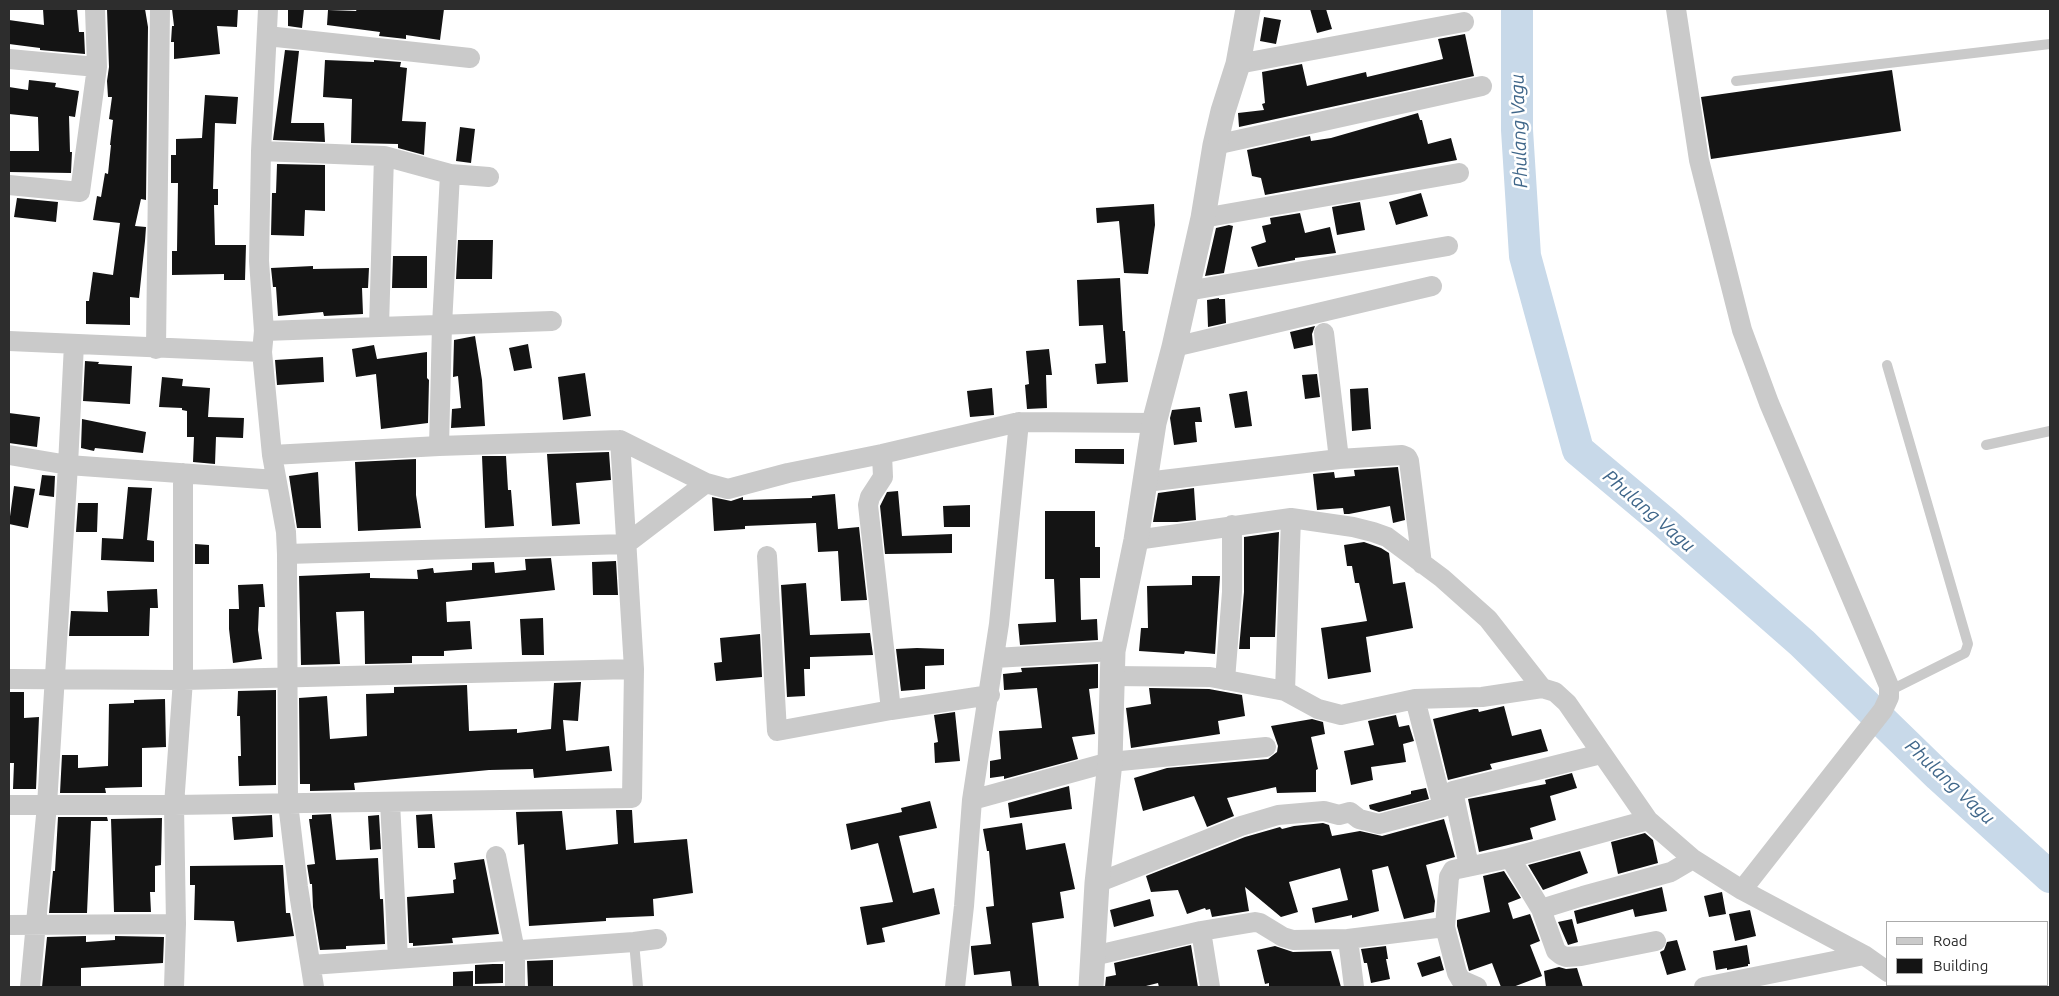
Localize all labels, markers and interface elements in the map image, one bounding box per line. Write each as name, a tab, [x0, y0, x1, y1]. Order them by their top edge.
water label: Phulang Vagu	[1506, 73, 1532, 189]
water label: Phulang Vagu	[1598, 465, 1700, 557]
water label: Phulang Vagu	[1900, 735, 2000, 829]
legend	[1886, 921, 2049, 986]
text: Road	[1933, 932, 1968, 949]
text: Building	[1933, 957, 1988, 974]

